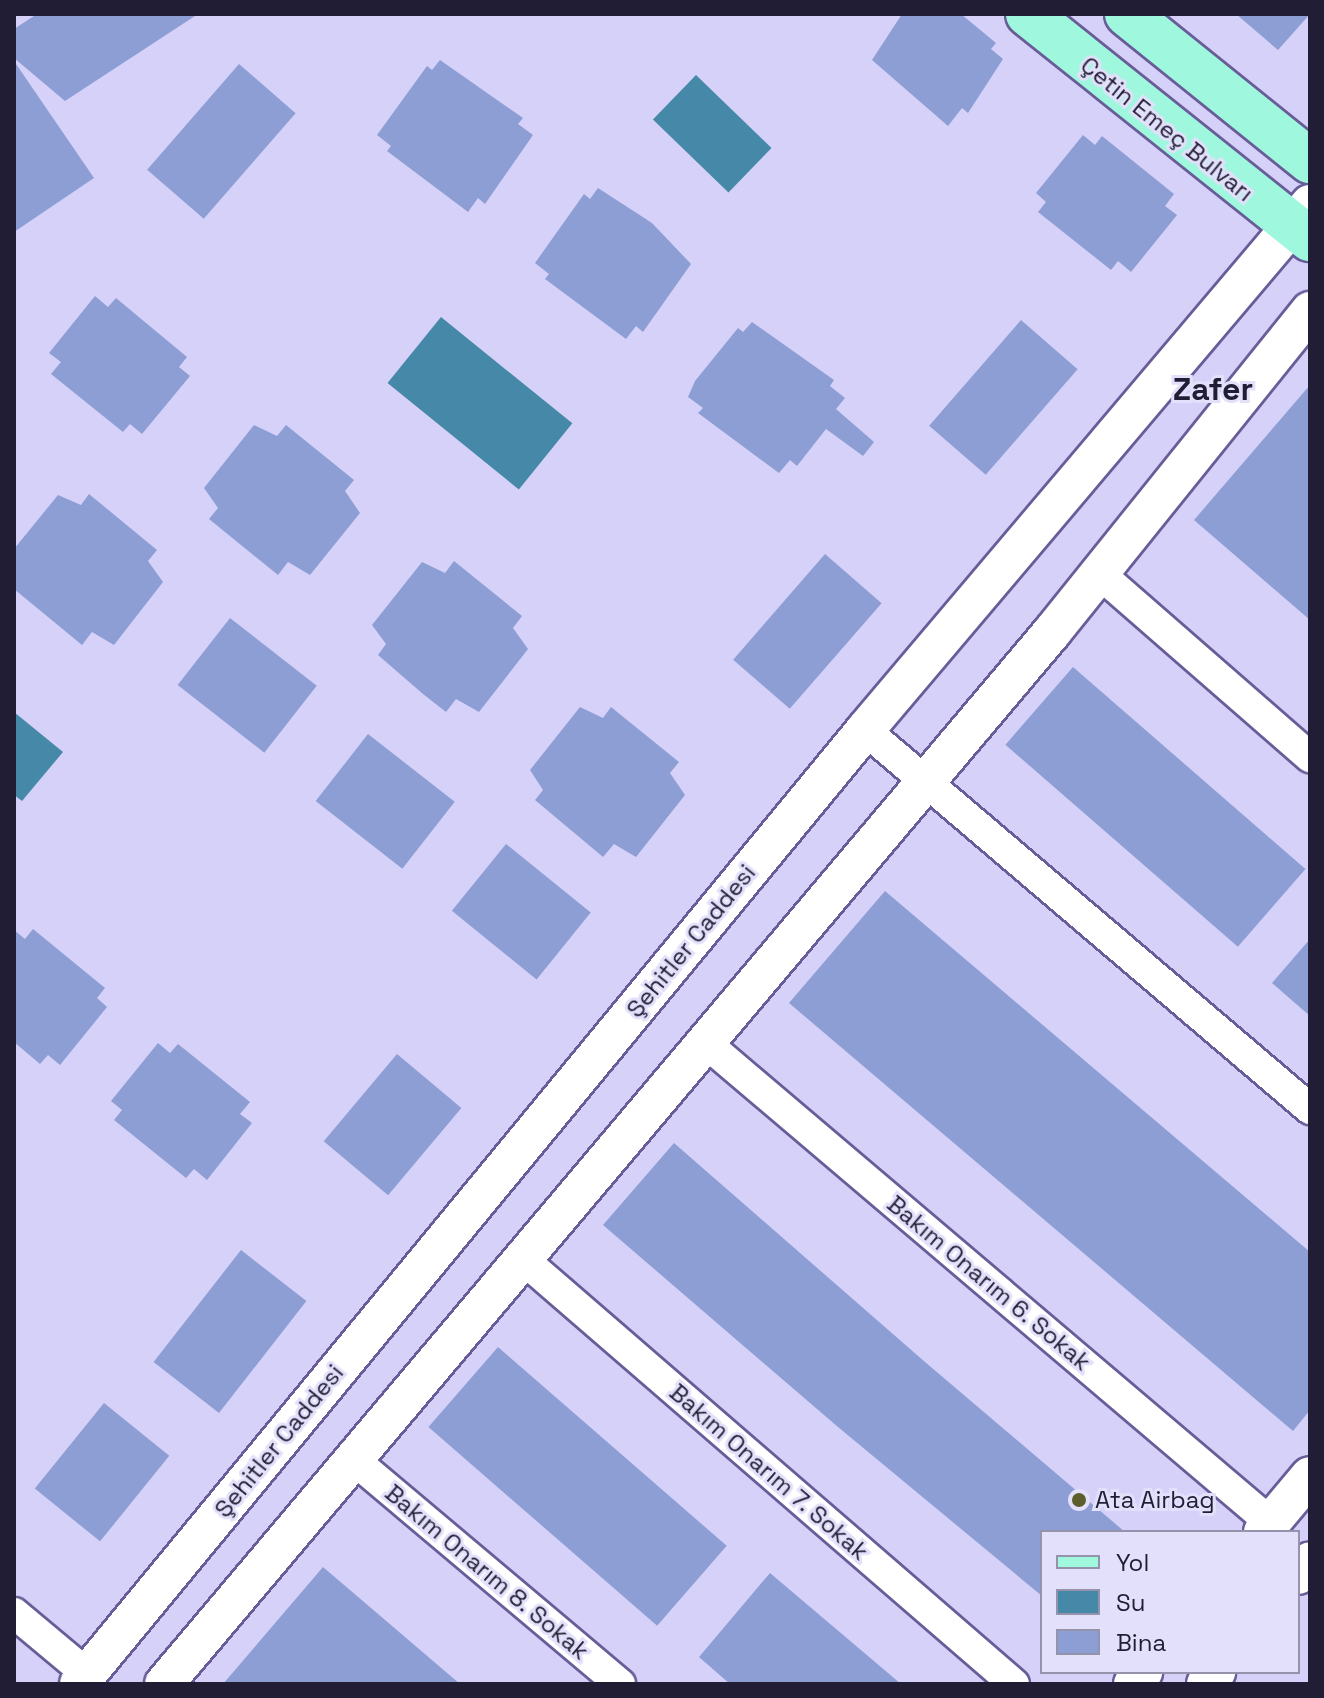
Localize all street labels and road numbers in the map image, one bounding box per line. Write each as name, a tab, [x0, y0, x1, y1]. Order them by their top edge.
street label: Çetin Emeç Bulvarı	[1075, 51, 1259, 207]
street label: Şehitler Caddesi	[621, 859, 761, 1023]
street label: Bakım Onarım 6. Sokak	[881, 1189, 1097, 1377]
street label: Şehitler Caddesi	[209, 1359, 349, 1523]
street label: Bakım Onarım 7. Sokak	[663, 1378, 875, 1566]
street label: Bakım Onarım 8. Sokak	[379, 1478, 595, 1666]

